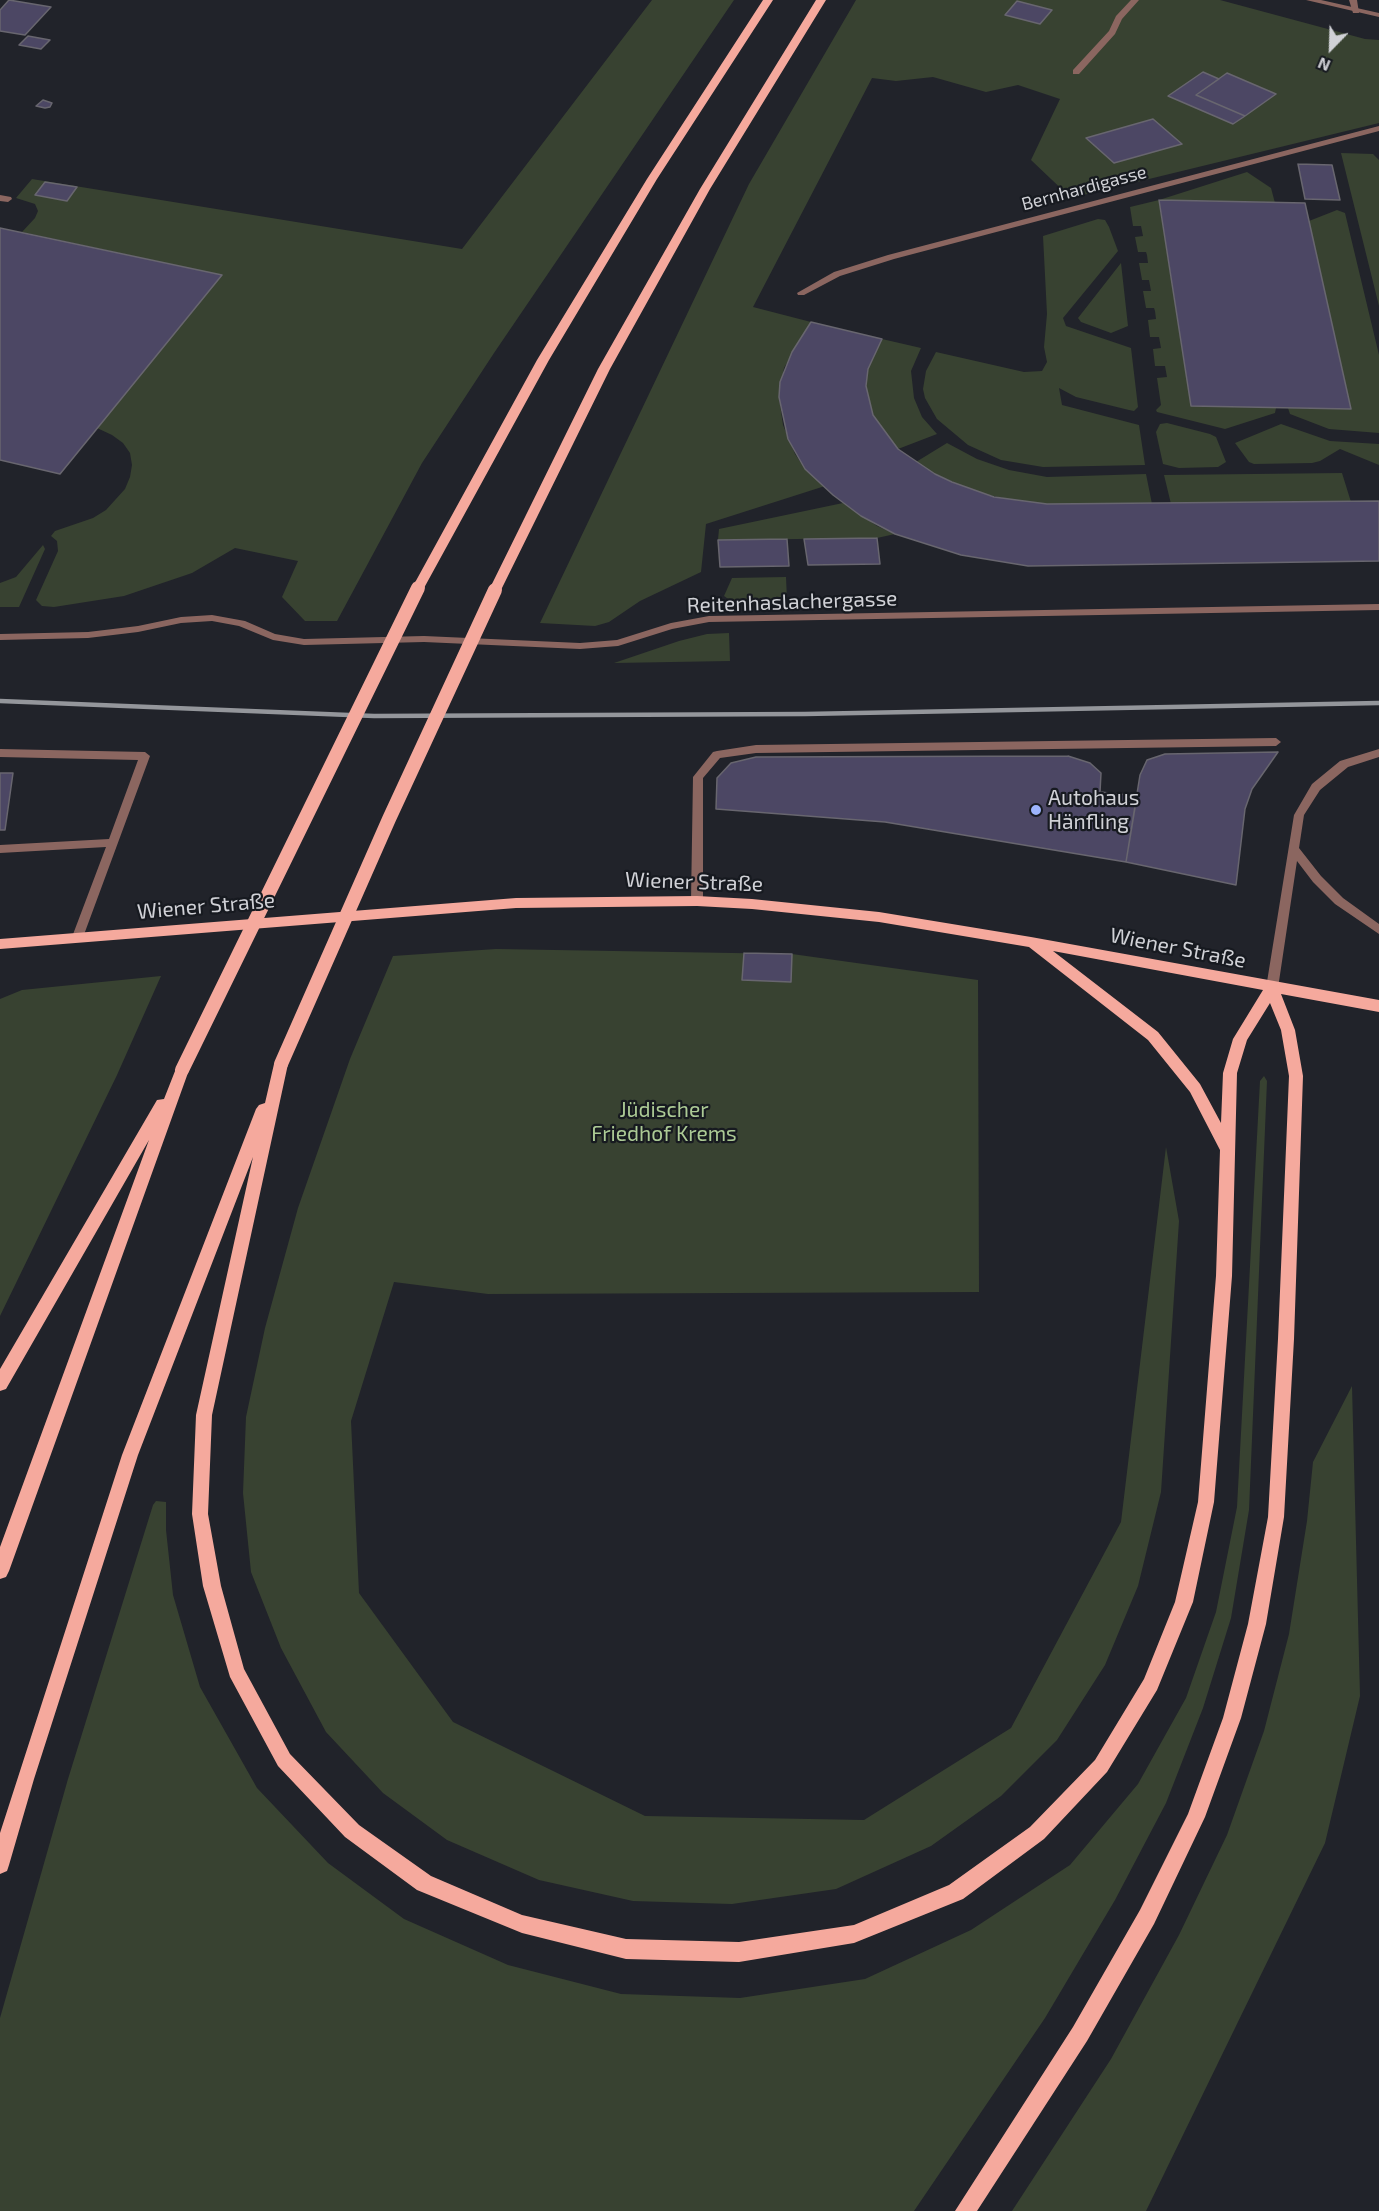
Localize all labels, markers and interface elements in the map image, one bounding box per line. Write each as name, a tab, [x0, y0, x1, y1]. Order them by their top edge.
north arrow	[1301, 18, 1361, 78]
text: N	[1315, 54, 1333, 76]
street label: Bernhardigasse	[1019, 161, 1149, 215]
street label: Reitenhaslachergasse	[686, 586, 898, 618]
place label: Autohaus Hänfling	[1048, 785, 1139, 835]
marker: Autohaus Hänfling	[1029, 803, 1043, 817]
street label: Wiener Straße	[625, 867, 763, 897]
street label: Wiener Straße	[136, 887, 276, 925]
street label: Wiener Straße	[1108, 922, 1248, 974]
park label: Jüdischer Friedhof Krems	[591, 1097, 737, 1147]

